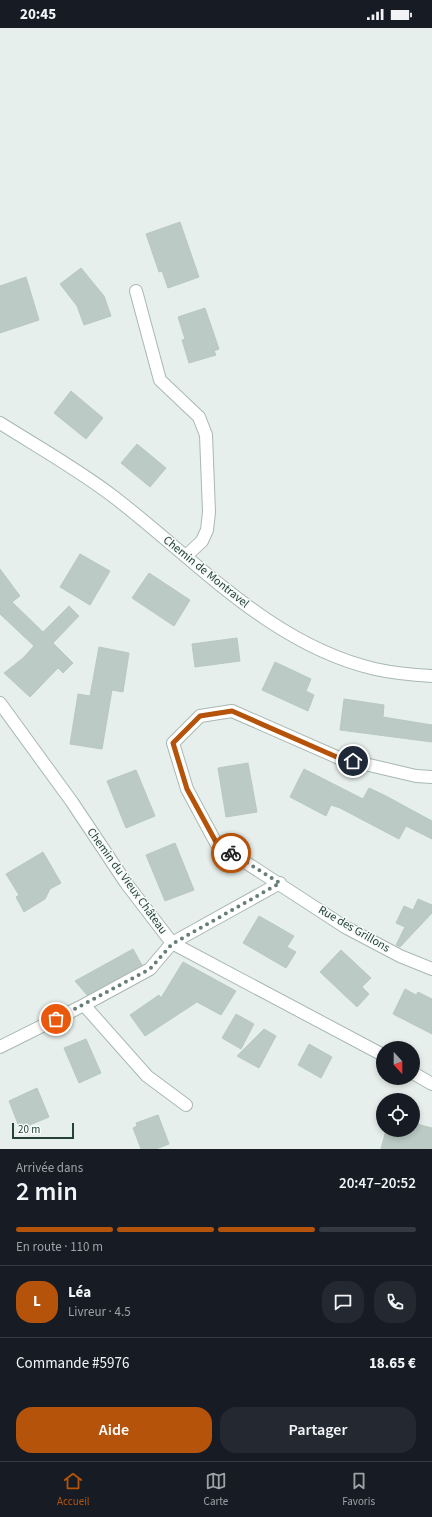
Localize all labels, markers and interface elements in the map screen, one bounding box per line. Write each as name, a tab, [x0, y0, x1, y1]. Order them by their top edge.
text: 20:45	[20, 4, 56, 25]
street label: Chemin de Montravel	[159, 532, 253, 612]
pin	[336, 744, 370, 778]
icon: home	[342, 750, 364, 772]
street label: Chemin du Vieux Château	[83, 824, 171, 938]
courier	[211, 833, 251, 873]
icon: bike	[220, 842, 242, 864]
street label: Rue des Grillons	[315, 902, 393, 956]
pin	[39, 1002, 73, 1036]
icon: bag	[45, 1008, 67, 1030]
north arrow	[376, 1041, 420, 1085]
map controls	[376, 1041, 420, 1137]
button: locate	[376, 1093, 420, 1137]
scale bar	[12, 1121, 74, 1140]
text: 20 m	[18, 1122, 40, 1137]
text: Arrivée dans	[16, 1159, 83, 1177]
text: 2 min	[16, 1173, 78, 1210]
text: 20:47–20:52	[339, 1173, 416, 1194]
text: En route · 110 m	[16, 1238, 103, 1256]
button: chat	[322, 1281, 364, 1323]
button: phone	[374, 1281, 416, 1323]
text: Léa	[68, 1282, 91, 1303]
text: L	[33, 1291, 41, 1312]
text: Livreur · 4.5	[68, 1303, 131, 1321]
text: Commande #5976	[16, 1353, 129, 1374]
text: 18.65 €	[369, 1353, 416, 1374]
button: Aide	[16, 1407, 212, 1453]
button: Partager	[220, 1407, 416, 1453]
tab: Accueil	[57, 1470, 90, 1509]
tab: Carte	[204, 1470, 228, 1509]
tab: Favoris	[342, 1470, 375, 1509]

